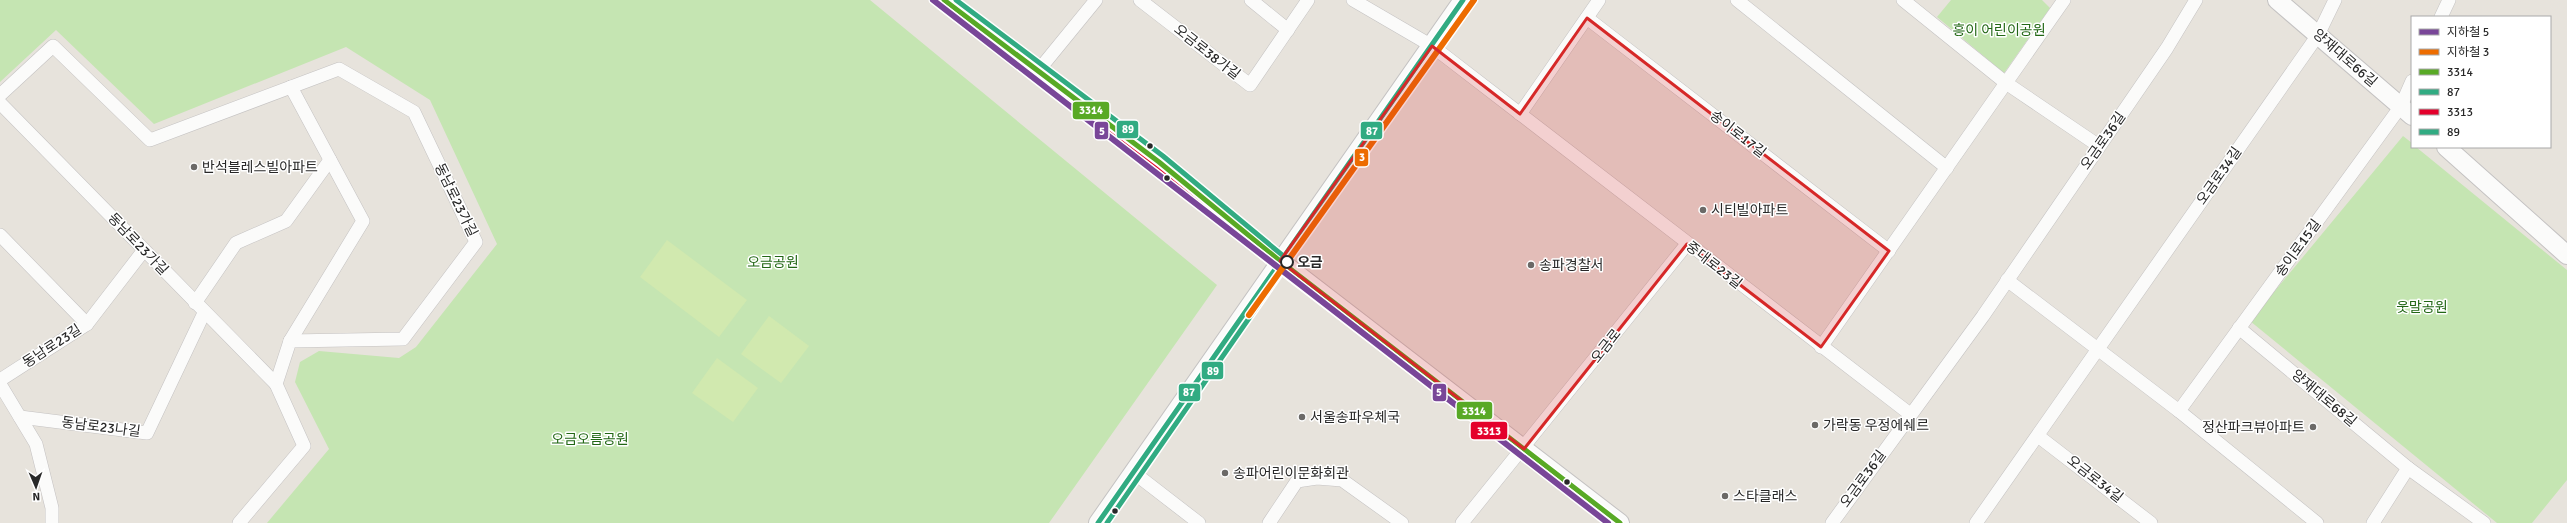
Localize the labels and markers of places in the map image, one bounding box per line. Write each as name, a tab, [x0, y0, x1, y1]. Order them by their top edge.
unlabelled marker	[1145, 141, 1155, 151]
place label: 반석블레스빌아파트	[202, 159, 318, 176]
marker: 반석블레스빌아파트	[189, 162, 199, 172]
unlabelled marker	[1162, 173, 1172, 183]
place label: 시티빌아파트	[1711, 202, 1788, 219]
marker: 시티빌아파트	[1698, 205, 1708, 215]
place label: 오금	[1297, 254, 1323, 271]
marker: 오금	[1280, 255, 1294, 269]
place label: 송파경찰서	[1539, 257, 1603, 274]
marker: 송파경찰서	[1526, 260, 1536, 270]
place label: 서울송파우체국	[1310, 409, 1400, 426]
marker: 서울송파우체국	[1297, 412, 1307, 422]
place label: 가락동 우정에쉐르	[1823, 417, 1929, 434]
place label: 정산파크뷰아파트	[2202, 419, 2305, 436]
marker: 가락동 우정에쉐르	[1810, 420, 1820, 430]
marker: 정산파크뷰아파트	[2308, 422, 2318, 432]
place label: 송파어린이문화회관	[1233, 465, 1349, 482]
marker: 송파어린이문화회관	[1220, 468, 1230, 478]
unlabelled marker	[1562, 477, 1572, 487]
place label: 스타클래스	[1733, 488, 1798, 505]
marker: 스타클래스	[1720, 491, 1730, 501]
unlabelled marker	[1110, 506, 1120, 516]

